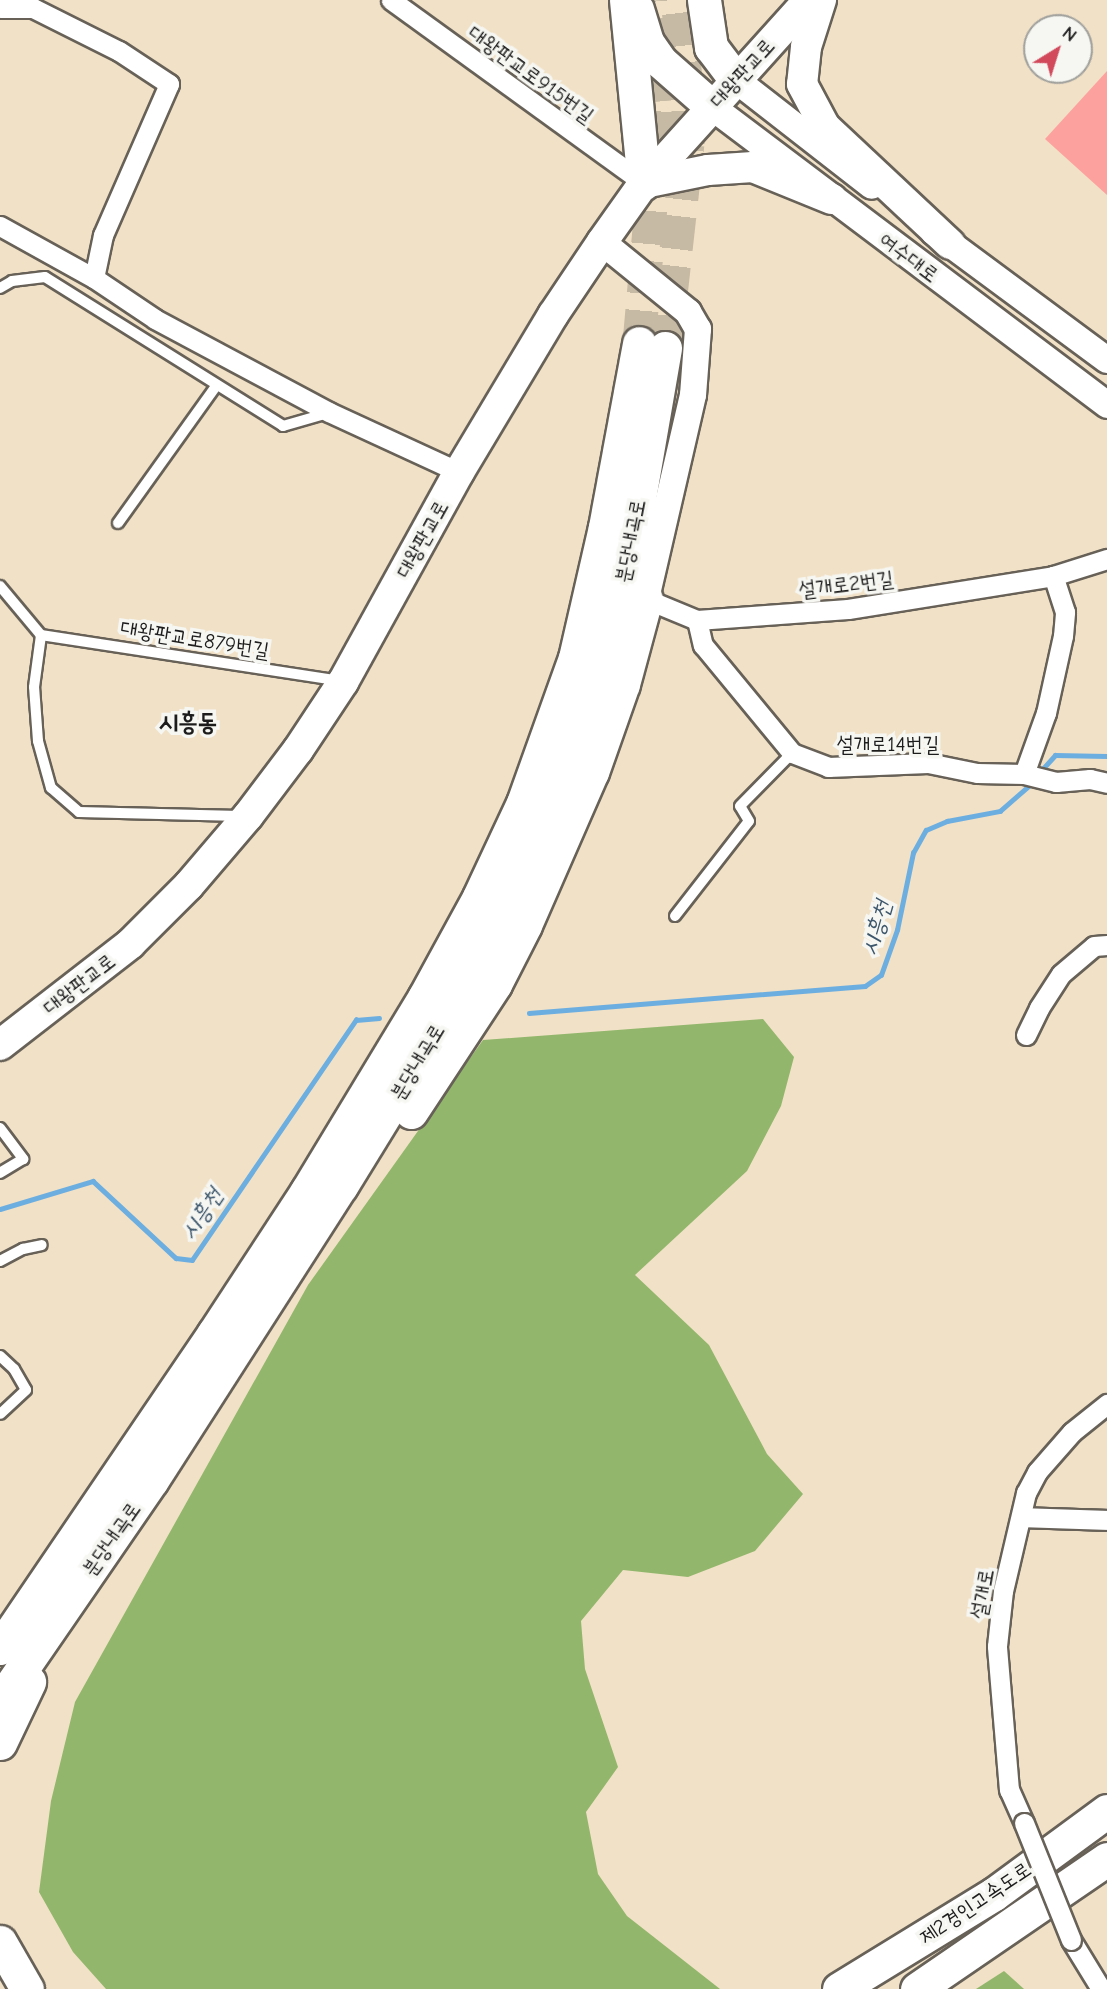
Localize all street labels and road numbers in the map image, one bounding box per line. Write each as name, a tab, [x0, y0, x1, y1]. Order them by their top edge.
street label: 대왕판교로915번길	[463, 20, 599, 128]
street label: 대왕판교로	[704, 33, 780, 113]
street label: 여수대로	[874, 227, 944, 287]
street label: 대왕판교로	[390, 496, 454, 582]
street label: 분당내곡로	[610, 497, 650, 585]
street label: 설개로2번길	[797, 566, 895, 602]
street label: 대왕판교로879번길	[119, 615, 271, 663]
street label: 설개로14번길	[837, 731, 939, 757]
street label: 대왕판교로	[38, 948, 120, 1020]
street label: 분당내곡로	[384, 1019, 450, 1105]
street label: 분당내곡로	[76, 1497, 146, 1581]
street label: 설개로	[965, 1567, 999, 1621]
street label: 제2경인고속도로	[914, 1856, 1036, 1950]

